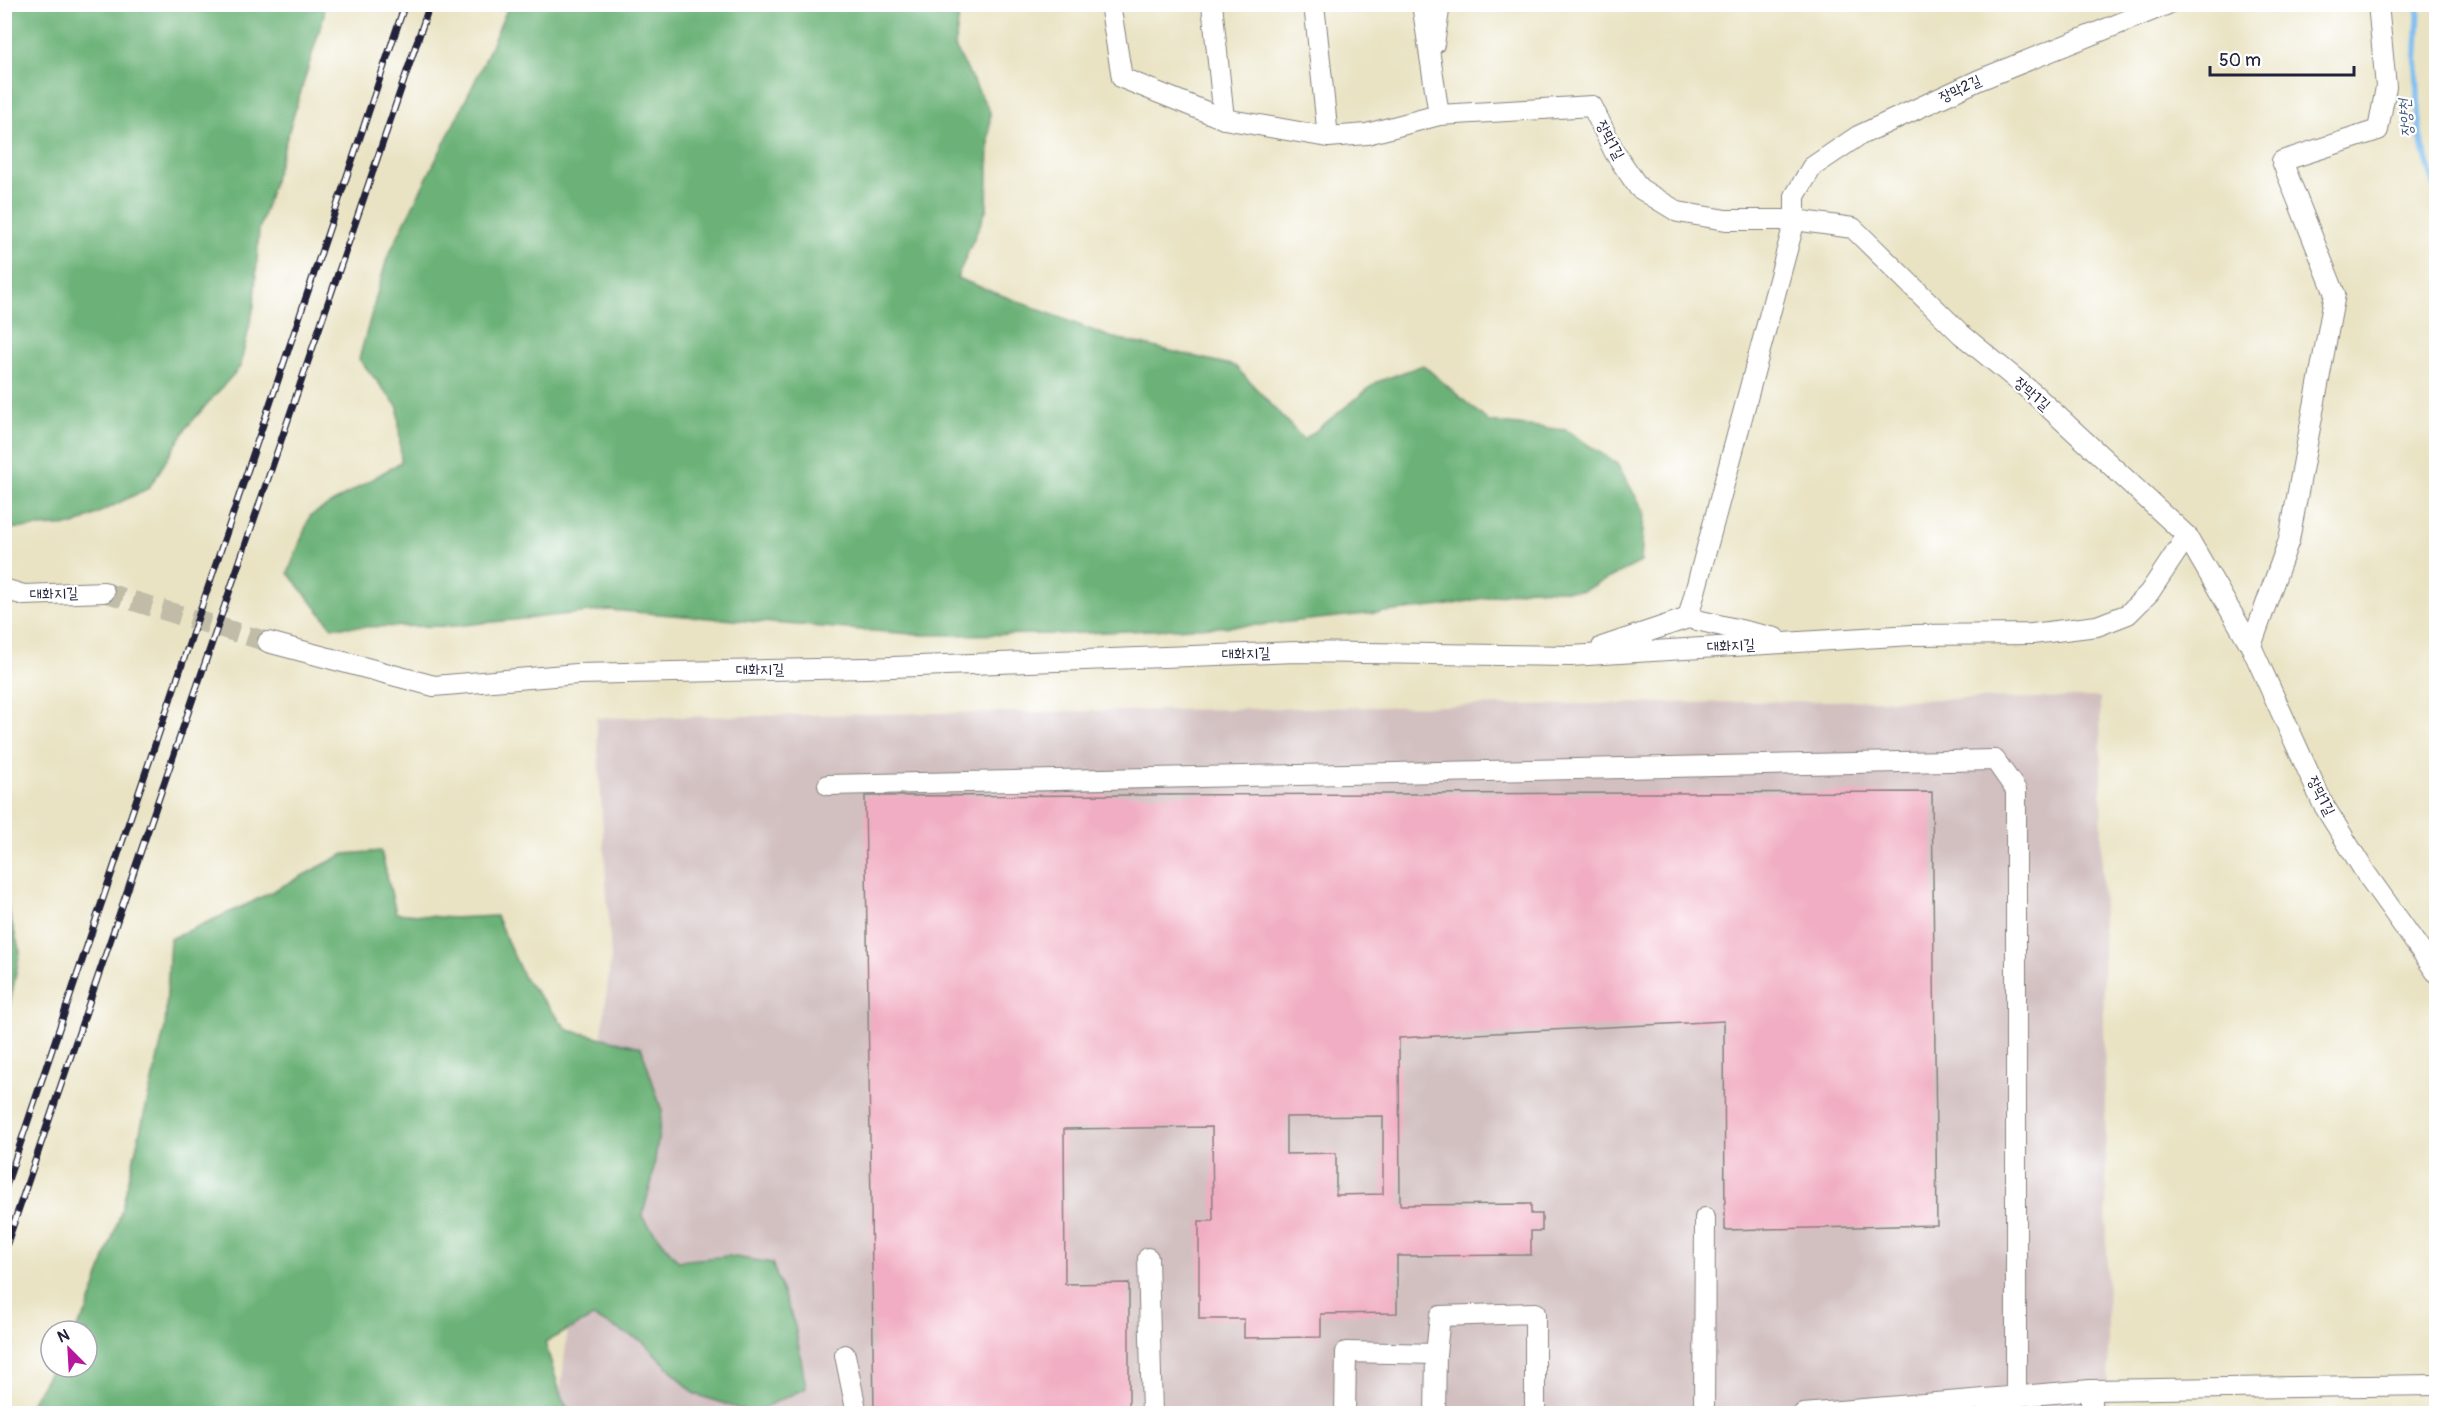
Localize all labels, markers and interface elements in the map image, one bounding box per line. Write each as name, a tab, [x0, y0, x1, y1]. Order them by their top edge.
scale bar	[2210, 39, 2354, 77]
text: 50 m	[2219, 49, 2261, 72]
street label: 장막2길	[1936, 71, 1984, 107]
water label: 장양천	[2394, 96, 2418, 138]
street label: 장막1길	[1592, 117, 1628, 163]
street label: 장막1길	[2010, 373, 2054, 415]
street label: 대화지길	[30, 584, 78, 604]
street label: 대화지길	[1706, 635, 1756, 657]
street label: 대화지길	[1222, 644, 1270, 664]
street label: 대화지길	[736, 660, 784, 680]
street label: 장막1길	[2303, 773, 2339, 819]
north arrow	[39, 1319, 99, 1379]
text: N	[54, 1325, 72, 1348]

